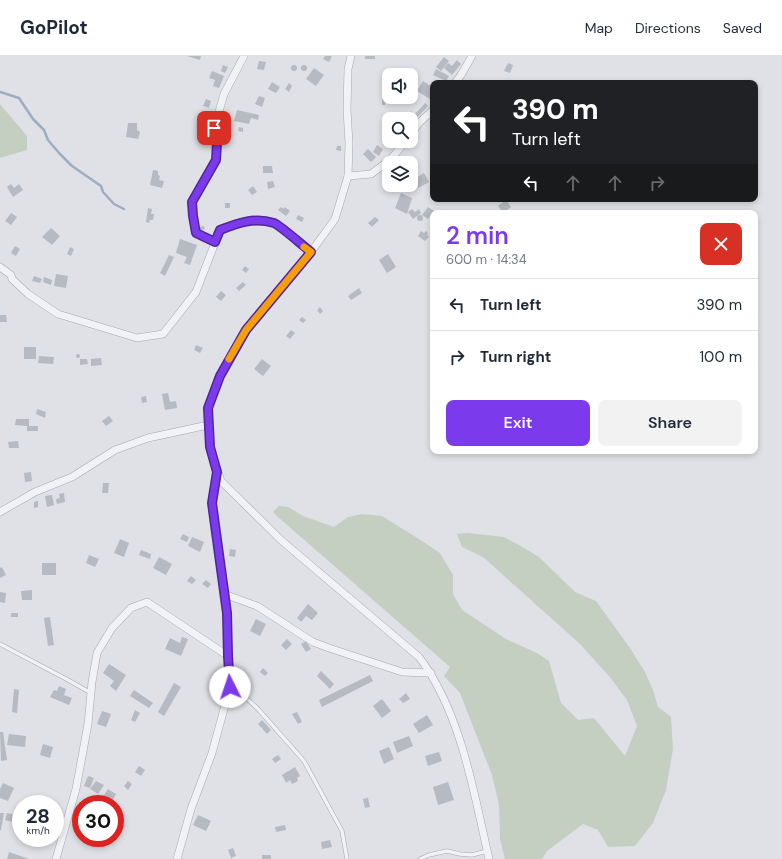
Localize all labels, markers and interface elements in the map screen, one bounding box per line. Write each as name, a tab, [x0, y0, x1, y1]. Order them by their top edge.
text: GoPilot	[20, 15, 88, 40]
text: Map	[585, 19, 613, 37]
text: Directions	[635, 19, 701, 37]
text: Saved	[723, 19, 762, 37]
map controls	[382, 68, 418, 192]
button: sound	[382, 68, 418, 104]
text: 390 m	[512, 91, 599, 128]
icon: left	[446, 96, 498, 148]
pin	[197, 111, 231, 145]
button: search	[382, 112, 418, 148]
icon: arrive	[203, 117, 225, 139]
text: Turn left	[512, 127, 581, 151]
button: layers	[382, 156, 418, 192]
icon: left	[520, 172, 542, 194]
icon: ahead	[562, 172, 584, 194]
icon: ahead	[604, 172, 626, 194]
icon: right	[646, 172, 668, 194]
text: 2 min	[446, 220, 509, 251]
button: close	[700, 223, 742, 265]
text: 600 m · 14:34	[446, 251, 527, 268]
icon: left	[446, 294, 468, 316]
text: Turn left	[480, 295, 541, 315]
text: 390 m	[697, 295, 742, 315]
icon: right	[446, 346, 468, 368]
text: Turn right	[480, 347, 551, 367]
text: 100 m	[699, 347, 742, 367]
button: Exit	[446, 400, 590, 446]
button: Share	[598, 400, 742, 446]
position arrow	[209, 666, 251, 708]
speed limit sign: 30	[72, 795, 124, 847]
text: 28	[26, 803, 50, 829]
text: km/h	[26, 824, 50, 837]

